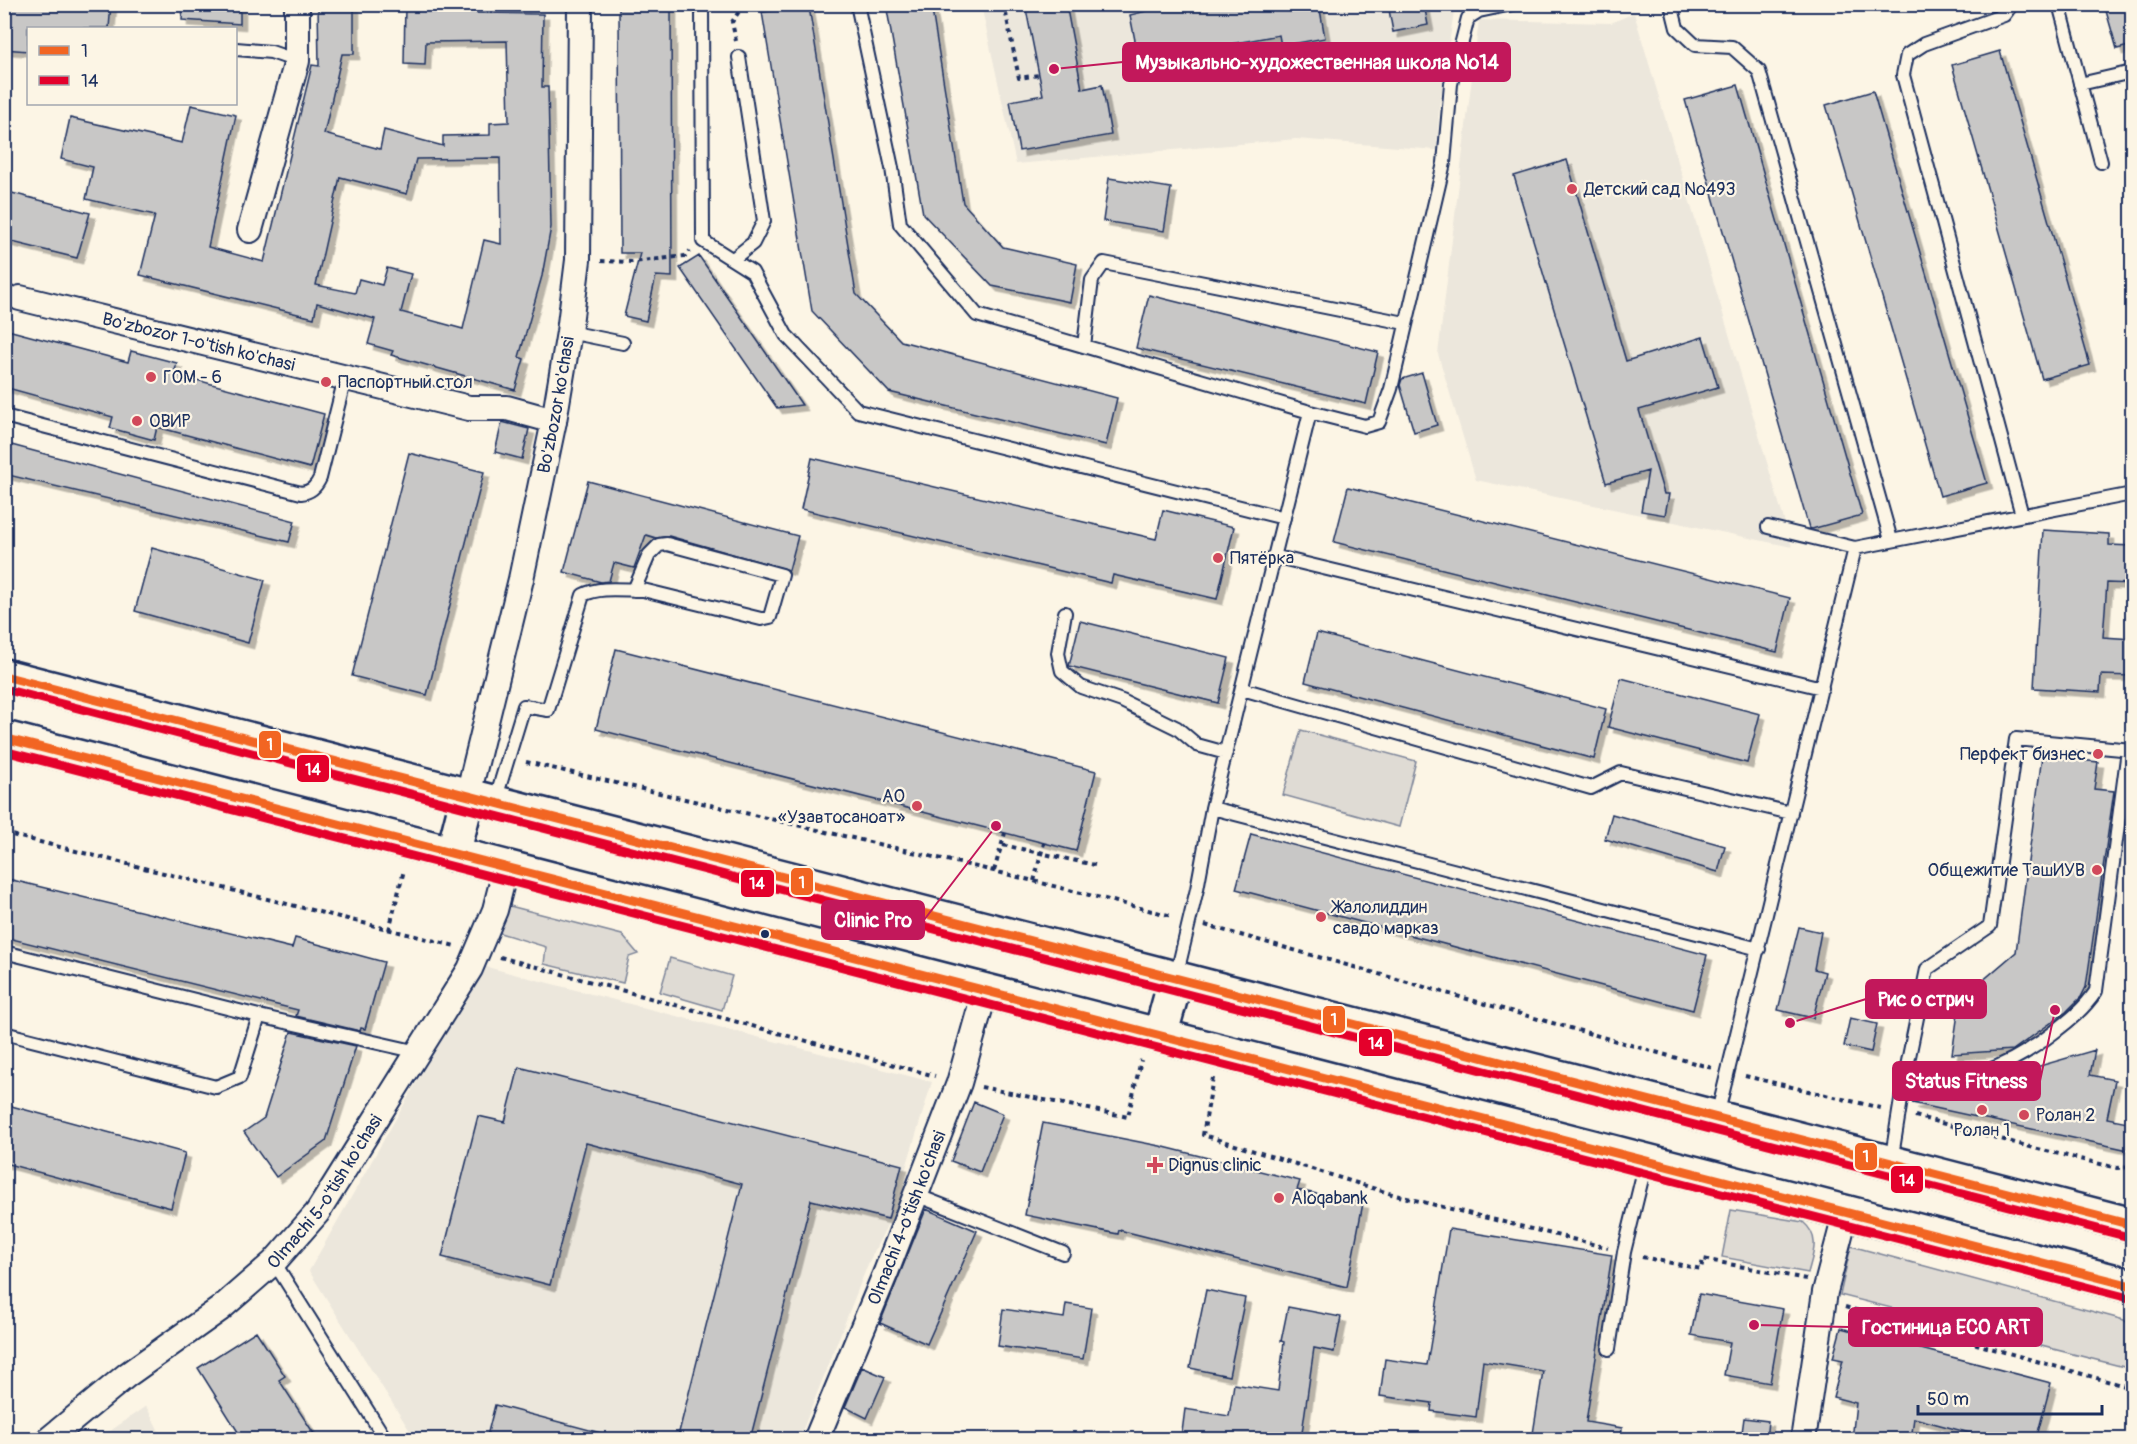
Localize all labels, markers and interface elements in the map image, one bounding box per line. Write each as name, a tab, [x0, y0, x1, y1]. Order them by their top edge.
legend	[27, 27, 237, 105]
text: 1	[81, 40, 88, 63]
callout: Музыкально-художественная школа №14	[1123, 43, 1510, 81]
text: Музыкально-художественная школа №14	[1135, 50, 1499, 75]
text: 14	[81, 70, 99, 93]
place label: Детский сад №493	[1583, 178, 1736, 201]
marker: Детский сад №493	[1565, 182, 1579, 196]
street label: Bo'zbozor 1-o'tish ko'chasi	[100, 308, 297, 377]
street label: Bo'zbozor ko'chasi	[532, 335, 580, 476]
place label: ГОМ - 6	[163, 366, 222, 389]
marker: ГОМ - 6	[144, 370, 158, 384]
place label: Паспортный стол	[338, 371, 473, 394]
marker: Паспортный стол	[319, 375, 333, 389]
place label: ОВИР	[149, 410, 190, 433]
marker: ОВИР	[130, 414, 144, 428]
place label: Пятёрка	[1230, 547, 1294, 570]
marker: Пятёрка	[1211, 551, 1225, 565]
line badge: 1	[258, 730, 282, 759]
text: 1	[267, 735, 273, 755]
place label: Перфект бизнес	[1960, 743, 2086, 766]
marker: Перфект бизнес	[2091, 747, 2105, 761]
line badge: 14	[296, 754, 330, 783]
text: 14	[305, 760, 321, 780]
place label: АО «Узавтосаноат»	[778, 785, 905, 829]
marker: АО «Узавтосаноат»	[910, 799, 924, 813]
place label: Общежитие ТашИУВ	[1928, 859, 2085, 882]
marker: Общежитие ТашИУВ	[2090, 863, 2104, 877]
line badge: 1	[790, 867, 814, 896]
line badge: 14	[740, 869, 775, 898]
text: 1	[799, 873, 805, 893]
text: 14	[749, 874, 765, 894]
place label: Жалолиддин савдо марказ	[1330, 896, 1439, 940]
callout: Clinic Pro	[822, 901, 924, 939]
text: Clinic Pro	[834, 908, 912, 933]
marker: Жалолиддин савдо марказ	[1314, 910, 1328, 924]
unlabelled marker	[759, 928, 771, 940]
callout: Рис о стрич	[1866, 980, 1986, 1018]
text: Рис о стрич	[1878, 987, 1974, 1012]
line badge: 1	[1322, 1005, 1346, 1034]
text: 1	[1331, 1010, 1337, 1030]
line badge: 14	[1358, 1028, 1393, 1057]
text: 14	[1368, 1034, 1384, 1054]
callout: Status Fitness	[1893, 1062, 2040, 1100]
text: Status Fitness	[1905, 1069, 2027, 1094]
marker: Ролан 1	[1975, 1103, 1989, 1117]
place label: Ролан 2	[2036, 1104, 2095, 1127]
marker: Ролан 2	[2017, 1108, 2031, 1122]
street label: Olmachi 5-o'tish ko'chasi	[262, 1110, 388, 1274]
place label: Ролан 1	[1954, 1119, 2010, 1142]
street label: Olmachi 4-o'tish ko'chasi	[863, 1128, 951, 1309]
line badge: 1	[1854, 1142, 1878, 1171]
text: 1	[1863, 1147, 1869, 1167]
place label: Dignus clinic	[1168, 1154, 1262, 1177]
marker: Dignus clinic	[1146, 1156, 1164, 1174]
line badge: 14	[1890, 1165, 1924, 1194]
text: 14	[1899, 1171, 1915, 1191]
place label: Aloqabank	[1291, 1187, 1368, 1210]
marker: Aloqabank	[1272, 1191, 1286, 1205]
callout: Гостиница ECO ART	[1849, 1308, 2042, 1346]
text: Гостиница ECO ART	[1862, 1315, 2030, 1340]
scale bar	[1918, 1378, 2102, 1416]
text: 50 m	[1927, 1388, 1969, 1411]

